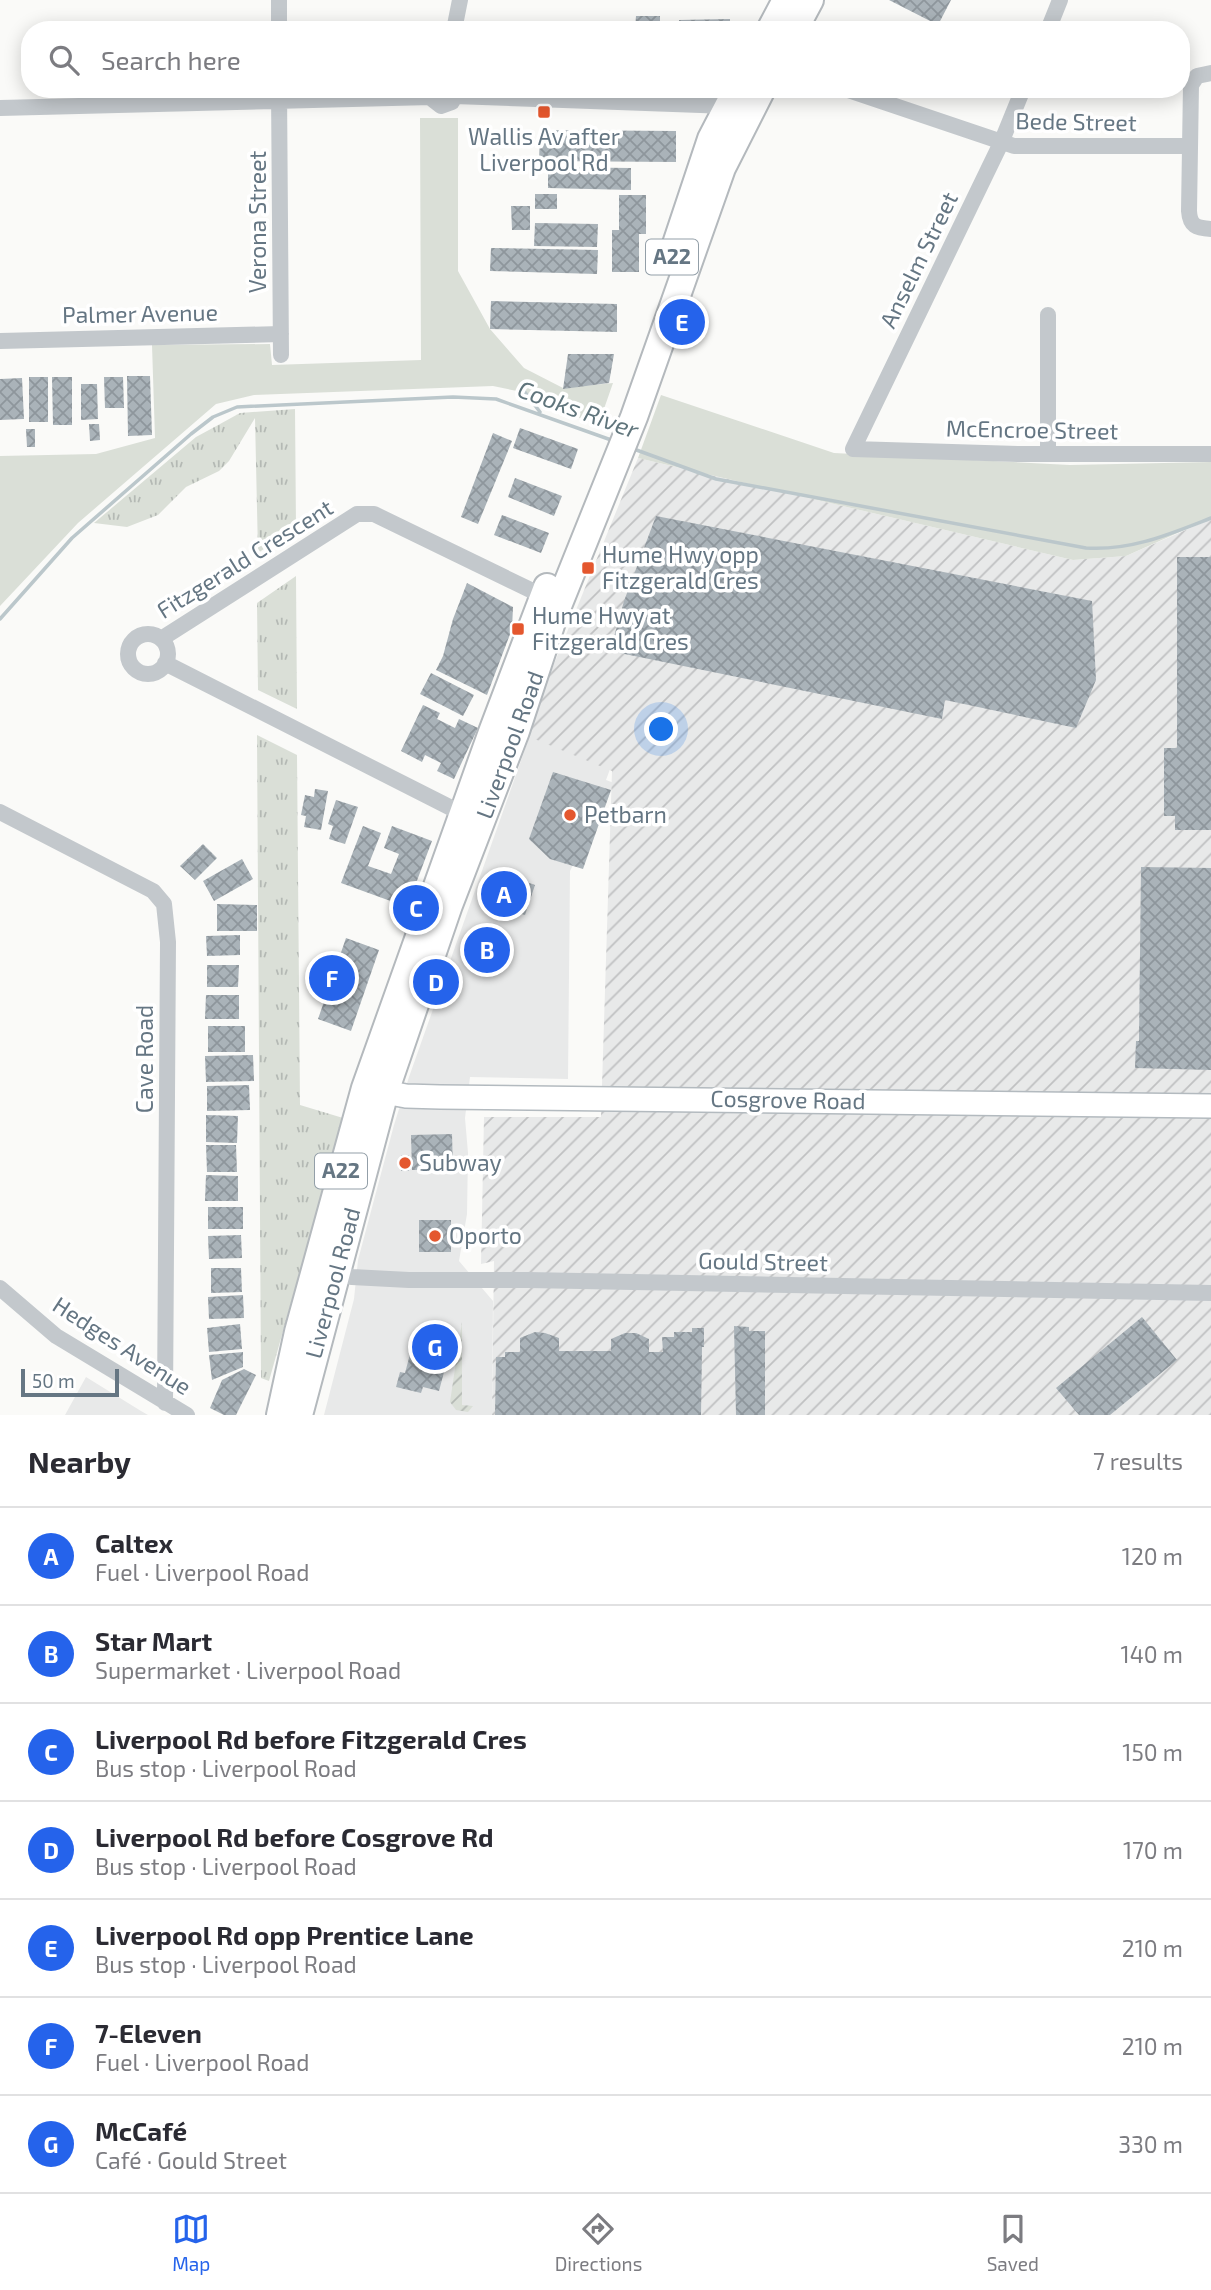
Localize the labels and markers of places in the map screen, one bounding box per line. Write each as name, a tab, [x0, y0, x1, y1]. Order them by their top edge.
marker: Wallis Av after Liverpool Rd	[536, 104, 552, 120]
place label: Wallis Av after Liverpool Rd	[468, 122, 620, 176]
pin: E	[659, 296, 705, 348]
place label: Hume Hwy opp Fitzgerald Cres	[602, 540, 759, 594]
marker: Hume Hwy opp Fitzgerald Cres	[580, 560, 596, 576]
place label: Hume Hwy at Fitzgerald Cres	[532, 601, 689, 655]
marker: Hume Hwy at Fitzgerald Cres	[510, 621, 526, 637]
place label: Petbarn	[584, 800, 667, 828]
marker: Petbarn	[562, 807, 578, 823]
pin: A	[481, 868, 527, 920]
pin: C	[393, 882, 439, 934]
pin: B	[464, 924, 510, 976]
pin: F	[309, 952, 355, 1004]
pin: D	[413, 956, 459, 1008]
place label: Subway	[419, 1148, 502, 1176]
marker: Subway	[397, 1155, 413, 1171]
place label: Oporto	[449, 1221, 522, 1249]
marker: Oporto	[427, 1228, 443, 1244]
pin: G	[412, 1321, 458, 1373]

